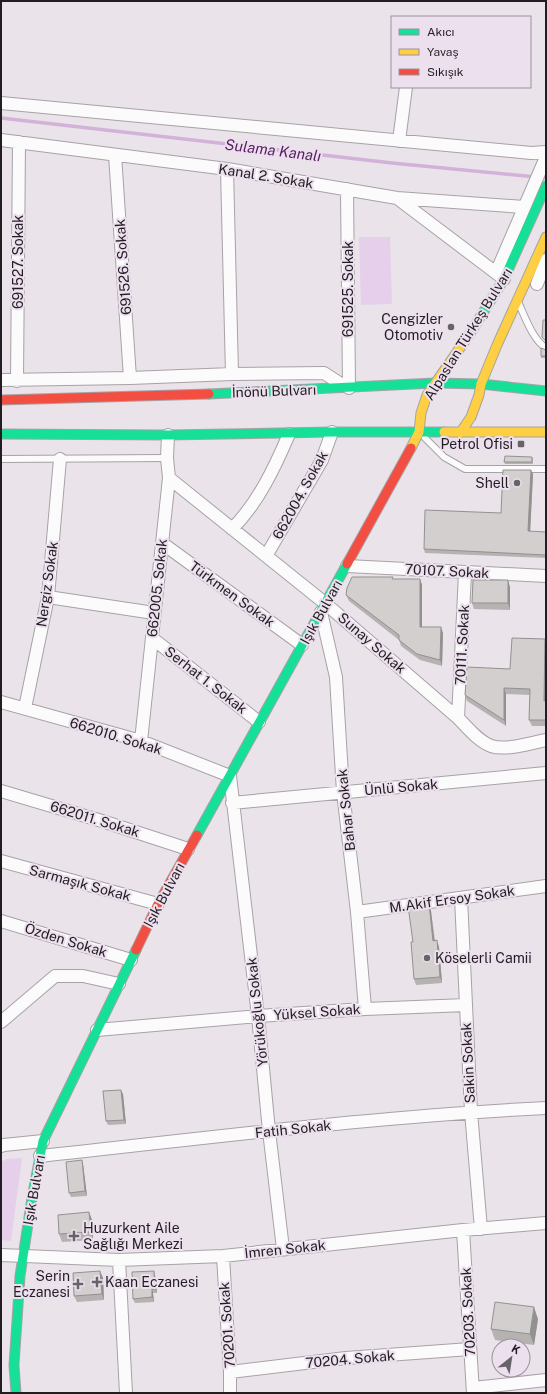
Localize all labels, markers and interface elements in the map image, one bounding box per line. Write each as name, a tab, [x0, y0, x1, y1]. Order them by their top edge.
legend	[391, 16, 531, 88]
text: Akıcı	[427, 25, 455, 39]
text: Yavaş	[427, 45, 459, 59]
text: Sıkışık	[427, 65, 464, 79]
water label: Sulama Kanalı	[224, 136, 322, 164]
street label: Kanal 2. Sokak	[217, 161, 315, 191]
street label: 691527. Sokak	[10, 215, 26, 309]
street label: 691526. Sokak	[112, 218, 134, 316]
street label: 691525. Sokak	[340, 241, 356, 337]
street label: Alpaslan Türkeş Bulvarı	[421, 265, 515, 403]
place label: Cengizler Otomotiv	[381, 311, 443, 343]
marker: Cengizler Otomotiv	[446, 322, 456, 332]
street label: İnönü Bulvarı	[231, 380, 317, 400]
place label: Petrol Ofisi	[440, 436, 513, 452]
marker: Petrol Ofisi	[516, 439, 526, 449]
street label: 662004. Sokak	[269, 448, 331, 542]
place label: Shell	[475, 475, 509, 491]
marker: Shell	[512, 478, 522, 488]
street label: 662005. Sokak	[144, 538, 170, 638]
street label: Nergiz Sokak	[33, 540, 61, 628]
street label: Türkmen Sokak	[186, 558, 278, 630]
street label: 70107. Sokak	[404, 561, 490, 581]
street label: Işık Bulvarı	[297, 577, 345, 647]
street label: 70111. Sokak	[452, 604, 472, 686]
street label: Sunay Sokak	[335, 609, 409, 677]
street label: Serhat 1. Sokak	[162, 643, 250, 717]
street label: 662010. Sokak	[68, 714, 164, 758]
street label: Bahar Sokak	[334, 768, 358, 852]
street label: Ünlü Sokak	[363, 774, 439, 798]
street label: 662011. Sokak	[48, 798, 142, 840]
street label: Işık Bulvarı	[140, 860, 188, 930]
street label: Sarmaşık Sokak	[27, 862, 133, 904]
street label: M.Akif Ersoy Sokak	[388, 882, 516, 916]
street label: Özden Sokak	[23, 918, 110, 960]
place label: Köselerli Camii	[435, 950, 532, 966]
marker: Köselerli Camii	[422, 953, 432, 963]
street label: Yörükoğlu Sokak	[243, 957, 271, 1067]
street label: Yüksel Sokak	[273, 1001, 361, 1023]
street label: Sakin Sokak	[458, 1022, 478, 1104]
street label: Fatih Sokak	[254, 1117, 332, 1141]
street label: Işık Bulvarı	[20, 1154, 48, 1226]
place label: Huzurkent Aile Sağlığı Merkezi	[83, 1220, 183, 1252]
marker: Huzurkent Aile Sağlığı Merkezi	[68, 1230, 80, 1242]
street label: İmren Sokak	[243, 1235, 326, 1261]
street label: 70203. Sokak	[458, 1267, 478, 1357]
place label: Serin Eczanesi	[13, 1268, 70, 1300]
place label: Kaan Eczanesi	[105, 1274, 198, 1290]
marker: Kaan Eczanesi	[92, 1277, 102, 1287]
marker: Serin Eczanesi	[73, 1279, 83, 1289]
street label: 70201. Sokak	[216, 1281, 238, 1369]
north arrow	[491, 1338, 531, 1378]
text: K	[510, 1342, 523, 1357]
street label: 70204. Sokak	[305, 1347, 395, 1371]

